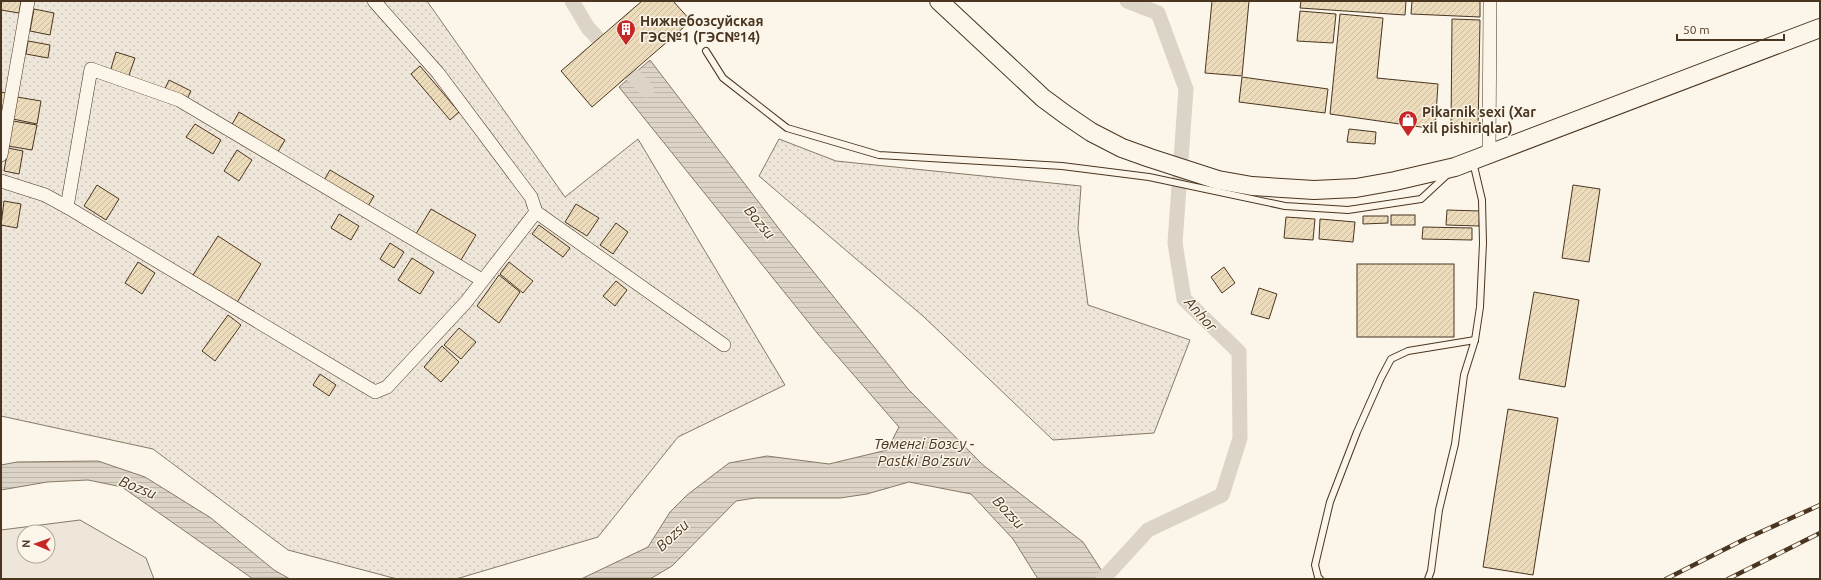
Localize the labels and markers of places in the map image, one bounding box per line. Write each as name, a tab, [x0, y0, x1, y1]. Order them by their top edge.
place label: Нижнебозсуйская ГЭС№1 (ГЭС№14)	[640, 13, 763, 45]
building icon: Нижнебозсуйская ГЭС№1 (ГЭС№14)	[615, 18, 637, 46]
place label: Pikarnik sexi (Xar xil pishiriqlar)	[1422, 104, 1536, 136]
shop icon: Pikarnik sexi (Xar xil pishiriqlar)	[1397, 109, 1419, 137]

